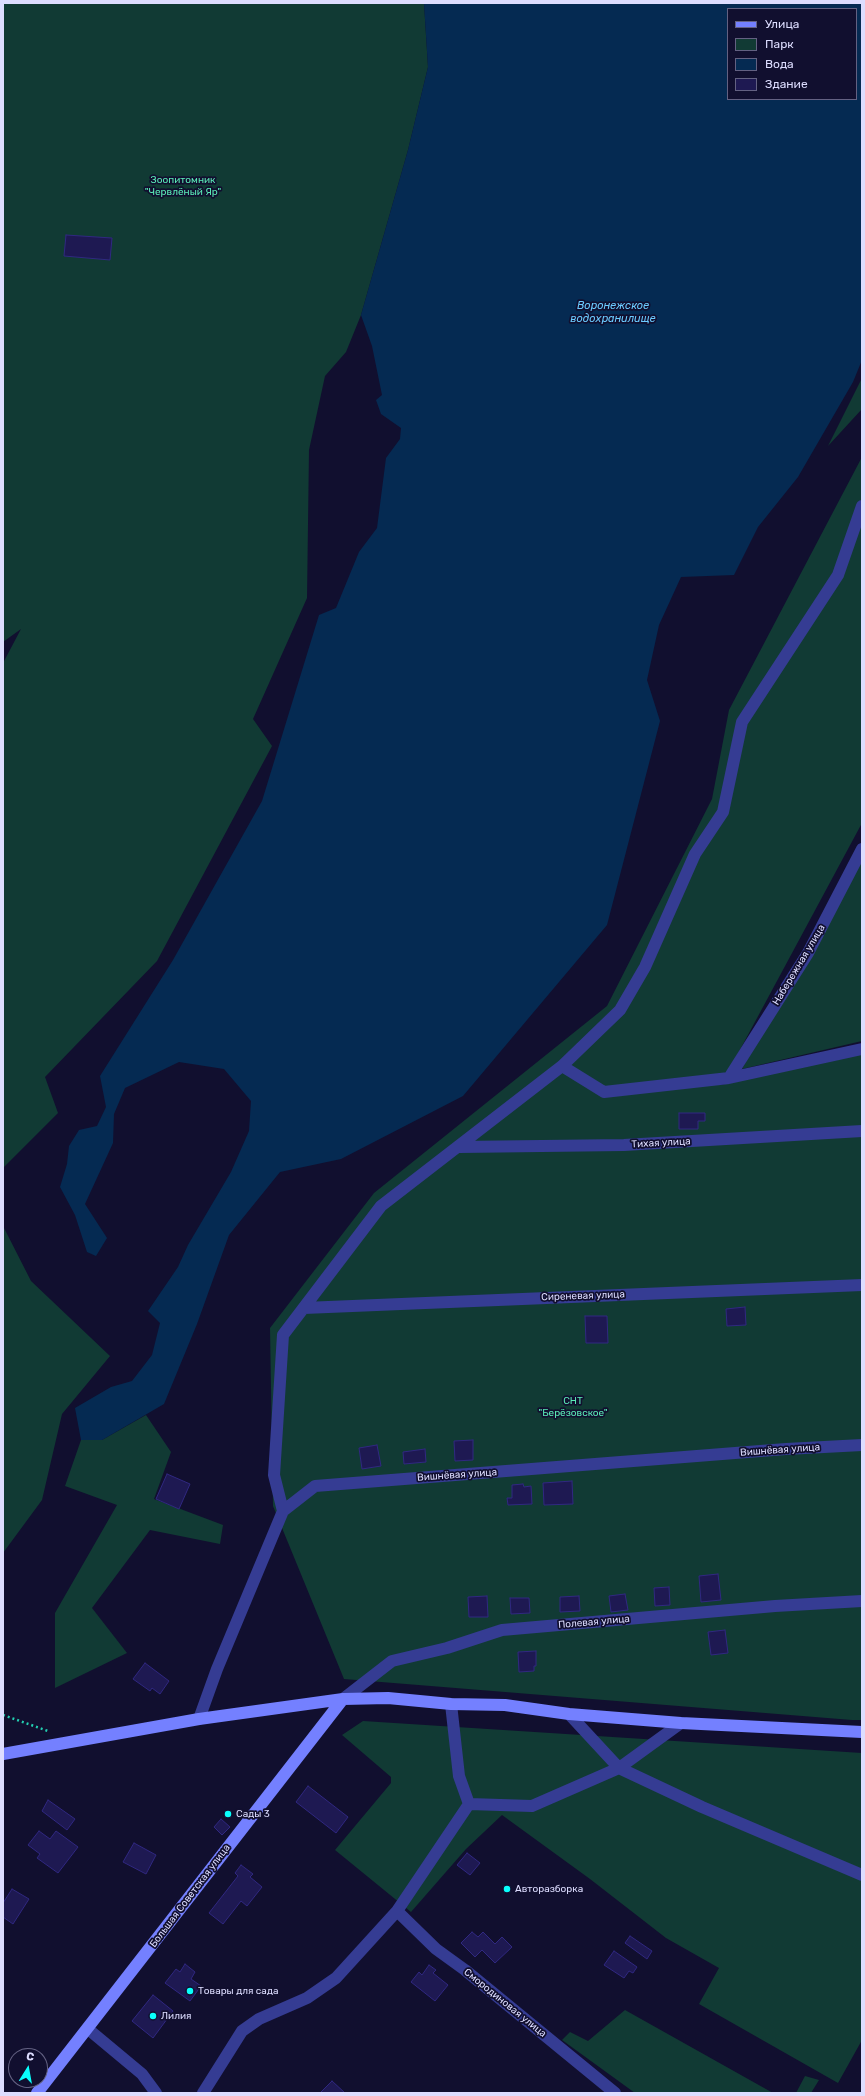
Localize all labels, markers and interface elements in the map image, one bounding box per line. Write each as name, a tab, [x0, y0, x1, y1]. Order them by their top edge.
legend	[727, 8, 857, 100]
text: Улица	[765, 17, 799, 31]
text: Парк	[765, 37, 794, 51]
text: Вода	[765, 57, 794, 71]
text: Здание	[765, 77, 808, 91]
park label: Зоопитомник "Червлёный Яр"	[145, 174, 221, 198]
water label: Воронежское водохранилище	[570, 299, 656, 325]
street label: Набережная улица	[770, 923, 828, 1007]
street label: Тихая улица	[631, 1135, 691, 1151]
street label: Сиреневая улица	[541, 1289, 625, 1303]
park label: СНТ "Берёзовское"	[538, 1395, 608, 1418]
street label: Вишнёвая улица	[740, 1441, 820, 1459]
street label: Вишнёвая улица	[417, 1466, 497, 1484]
street label: Полевая улица	[558, 1613, 630, 1631]
place label: Сады 3	[236, 1808, 270, 1820]
marker: Сады 3	[223, 1809, 233, 1819]
street label: Большая Советская улица	[147, 1842, 233, 1950]
place label: Авторазборка	[515, 1883, 583, 1895]
marker: Авторазборка	[502, 1884, 512, 1894]
street label: Смородиновая улица	[461, 1966, 549, 2040]
place label: Товары для сада	[198, 1985, 278, 1997]
marker: Товары для сада	[185, 1986, 195, 1996]
place label: Лилия	[161, 2010, 191, 2022]
marker: Лилия	[148, 2011, 158, 2021]
north arrow	[8, 2048, 48, 2088]
text: С	[25, 2050, 35, 2064]

